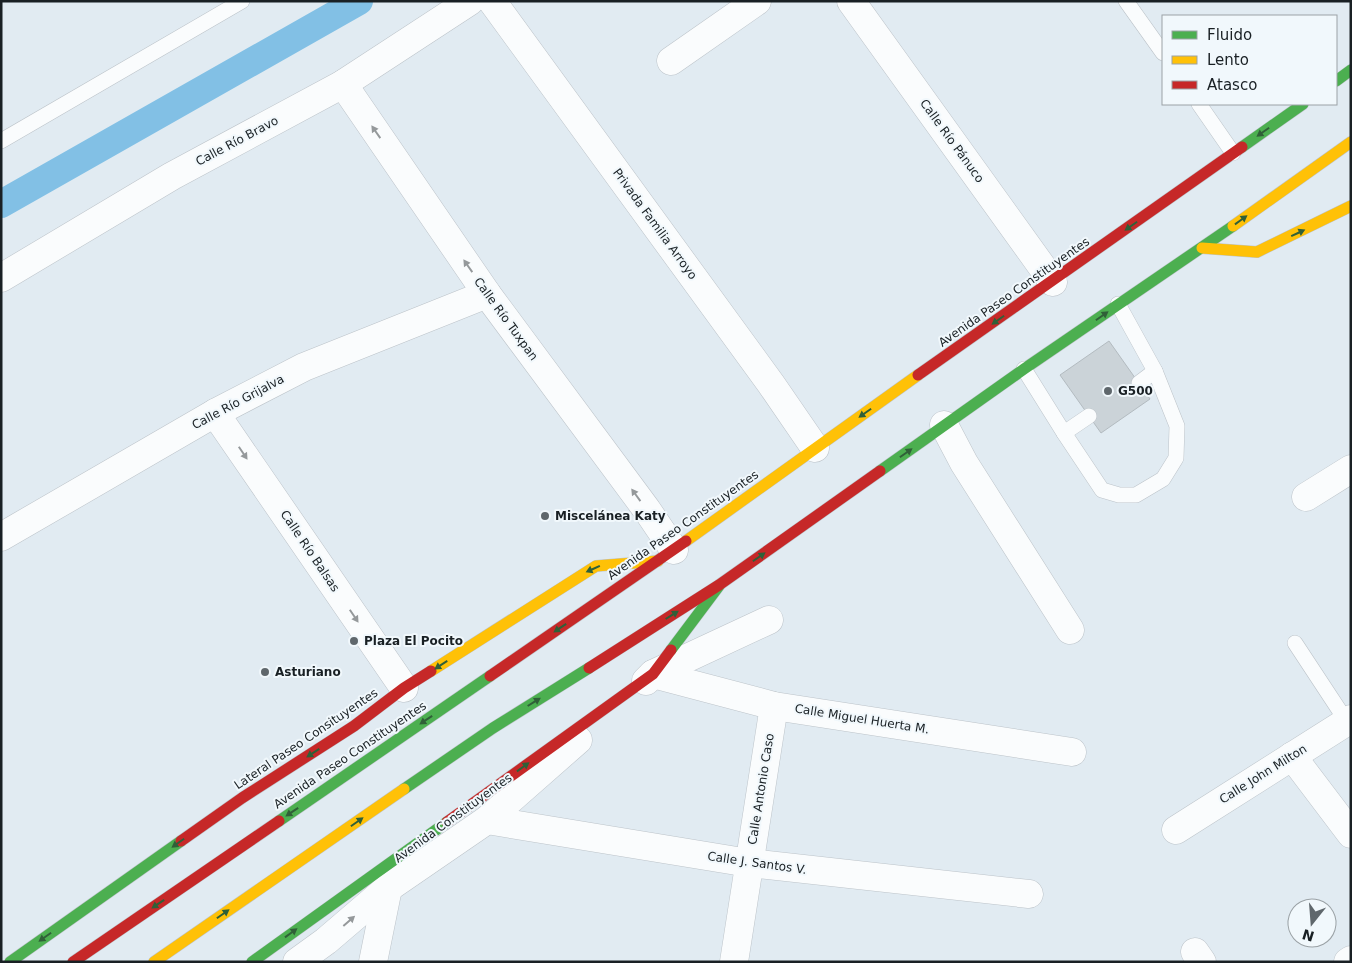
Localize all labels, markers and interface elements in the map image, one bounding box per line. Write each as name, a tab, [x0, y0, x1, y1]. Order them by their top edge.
legend	[1162, 15, 1337, 105]
text: Fluido	[1207, 26, 1252, 44]
text: Lento	[1207, 51, 1249, 69]
text: Atasco	[1207, 76, 1257, 94]
street label: Calle Río Pánuco	[917, 97, 987, 185]
street label: Calle Río Bravo	[193, 113, 281, 169]
one-way arrow	[371, 125, 381, 138]
one-way arrow	[1256, 127, 1270, 137]
street label: Privada Familia Arroyo	[610, 166, 700, 282]
one-way arrow	[1234, 215, 1248, 225]
one-way arrow	[1124, 221, 1138, 231]
one-way arrow	[1291, 228, 1305, 236]
street label: Avenida Paseo Constituyentes	[936, 234, 1092, 350]
one-way arrow	[463, 259, 473, 272]
street label: Calle Río Tuxpan	[471, 275, 541, 363]
one-way arrow	[1095, 311, 1108, 321]
one-way arrow	[991, 315, 1005, 325]
street label: Calle Río Grijalva	[189, 372, 287, 432]
place label: G500	[1118, 384, 1153, 398]
marker: G500	[1102, 385, 1114, 397]
one-way arrow	[858, 408, 872, 418]
one-way arrow	[238, 446, 247, 460]
one-way arrow	[899, 448, 912, 458]
street label: Avenida Paseo Constituyentes	[605, 467, 761, 583]
one-way arrow	[631, 488, 641, 502]
street label: Calle Río Balsas	[278, 508, 342, 594]
place label: Miscelánea Katy	[555, 509, 666, 523]
marker: Miscelánea Katy	[539, 510, 551, 522]
one-way arrow	[752, 552, 766, 562]
one-way arrow	[586, 565, 600, 573]
one-way arrow	[349, 609, 359, 623]
one-way arrow	[665, 611, 678, 620]
one-way arrow	[553, 623, 567, 633]
place label: Plaza El Pocito	[364, 634, 463, 648]
marker: Plaza El Pocito	[348, 635, 360, 647]
one-way arrow	[435, 660, 448, 670]
place label: Asturiano	[275, 665, 341, 679]
marker: Asturiano	[259, 666, 271, 678]
street label: Lateral Paseo Consituyentes	[232, 686, 380, 792]
one-way arrow	[527, 697, 541, 707]
street label: Avenida Paseo Constituyentes	[271, 699, 429, 811]
street label: Calle Miguel Huerta M.	[794, 701, 930, 737]
one-way arrow	[419, 715, 433, 725]
street label: Calle Antonio Caso	[745, 732, 777, 846]
street label: Calle John Milton	[1217, 742, 1309, 806]
one-way arrow	[306, 748, 319, 757]
one-way arrow	[516, 762, 530, 772]
street label: Avenida Constituyentes	[391, 771, 515, 865]
one-way arrow	[285, 807, 299, 817]
one-way arrow	[350, 817, 364, 827]
one-way arrow	[171, 838, 185, 848]
street label: Calle J. Santos V.	[707, 849, 807, 877]
north arrow	[1287, 898, 1337, 948]
one-way arrow	[151, 899, 165, 909]
one-way arrow	[216, 909, 230, 919]
one-way arrow	[342, 916, 355, 927]
text: N	[1300, 926, 1316, 945]
one-way arrow	[285, 928, 298, 938]
one-way arrow	[38, 932, 52, 942]

